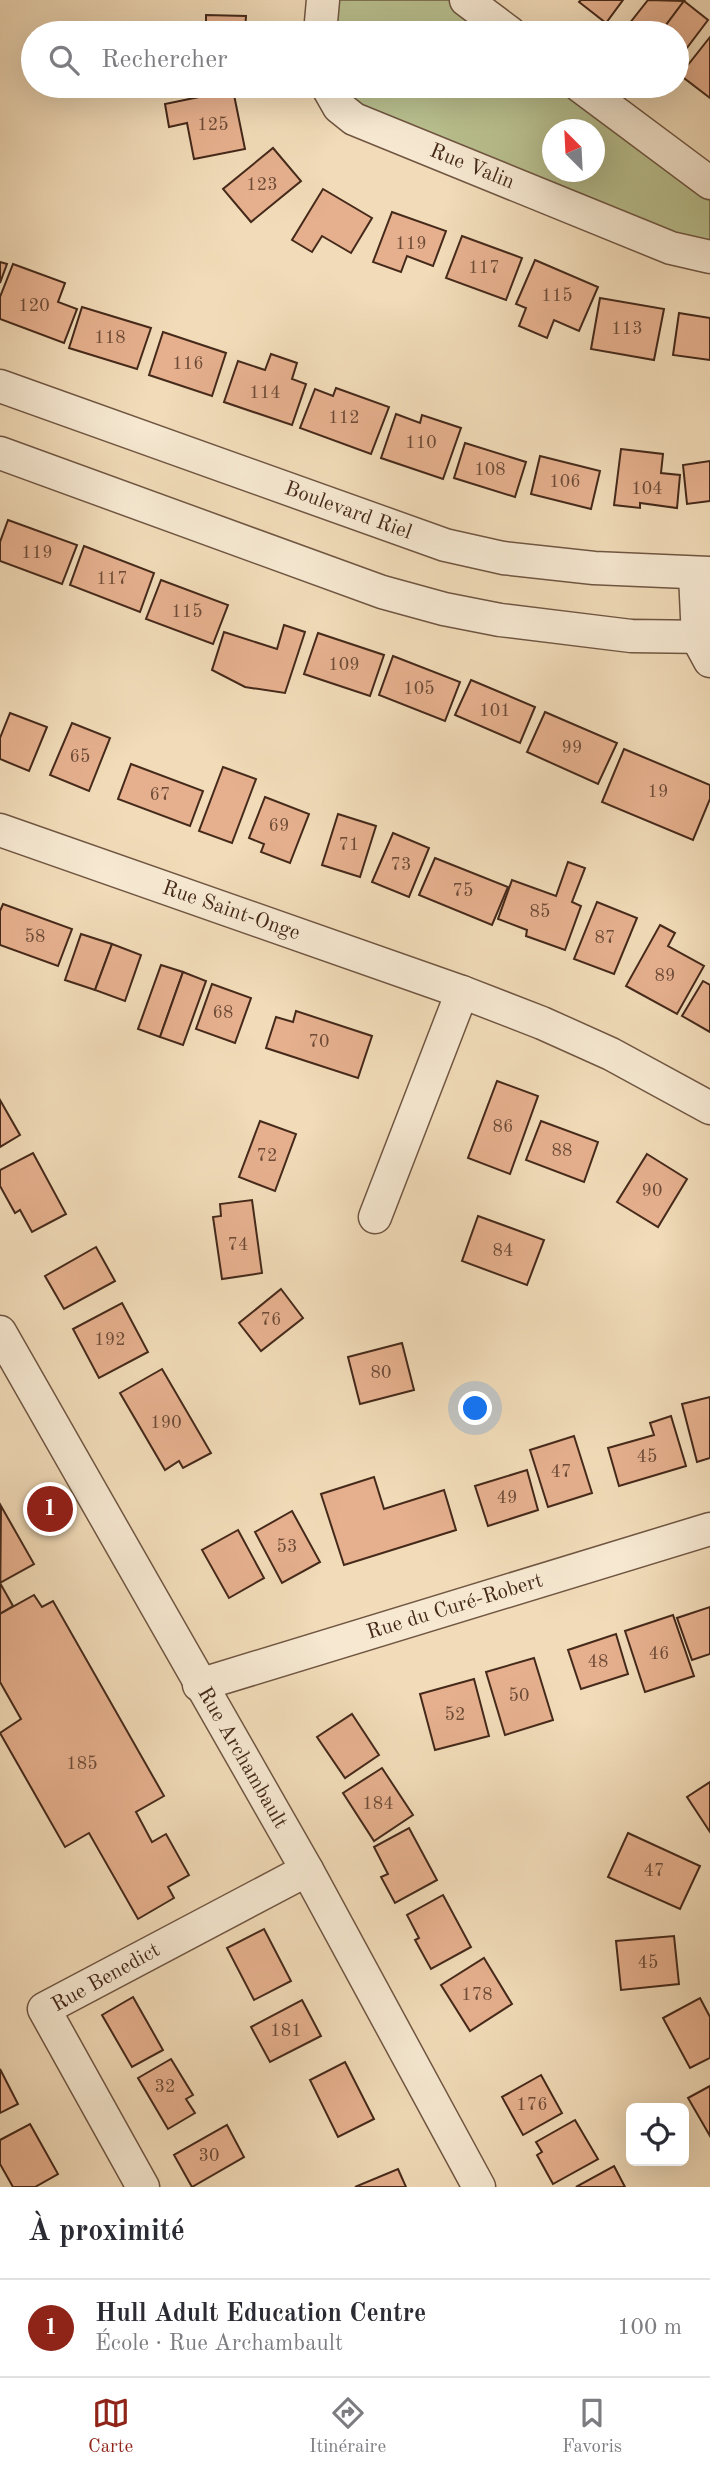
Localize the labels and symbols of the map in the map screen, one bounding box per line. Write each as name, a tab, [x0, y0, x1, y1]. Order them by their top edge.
house number: 125	[197, 116, 229, 134]
north arrow	[542, 119, 605, 182]
street label: Rue Valin	[427, 141, 517, 193]
house number: 123	[246, 176, 278, 194]
house number: 119	[395, 235, 427, 253]
house number: 117	[468, 259, 500, 277]
house number: 115	[541, 287, 573, 305]
house number: 120	[18, 297, 50, 315]
house number: 113	[611, 320, 643, 338]
house number: 118	[94, 329, 126, 347]
house number: 116	[172, 355, 204, 373]
house number: 114	[249, 384, 281, 402]
house number: 112	[328, 409, 360, 427]
house number: 110	[405, 434, 437, 452]
house number: 108	[474, 461, 506, 479]
house number: 106	[549, 473, 581, 491]
street label: Boulevard Riel	[282, 478, 415, 544]
house number: 104	[631, 480, 663, 498]
house number: 119	[21, 544, 53, 562]
house number: 117	[96, 570, 128, 588]
house number: 115	[171, 603, 203, 621]
house number: 109	[328, 656, 360, 674]
house number: 105	[403, 680, 435, 698]
house number: 101	[479, 702, 511, 720]
house number: 99	[562, 739, 582, 757]
house number: 65	[70, 748, 90, 766]
house number: 19	[648, 783, 668, 801]
house number: 67	[150, 786, 170, 804]
house number: 69	[269, 817, 289, 835]
house number: 71	[339, 836, 359, 854]
house number: 73	[391, 856, 411, 874]
street label: Rue Saint-Onge	[159, 878, 303, 944]
house number: 75	[453, 882, 473, 900]
house number: 85	[530, 903, 550, 921]
house number: 58	[25, 928, 45, 946]
house number: 87	[595, 929, 615, 947]
house number: 89	[655, 967, 675, 985]
house number: 68	[213, 1004, 233, 1022]
house number: 70	[309, 1033, 329, 1051]
house number: 86	[493, 1118, 513, 1136]
house number: 88	[552, 1142, 572, 1160]
house number: 72	[257, 1147, 277, 1165]
house number: 90	[642, 1182, 662, 1200]
house number: 74	[228, 1236, 248, 1254]
house number: 84	[493, 1242, 513, 1260]
house number: 76	[261, 1311, 281, 1329]
house number: 192	[94, 1331, 126, 1349]
house number: 80	[371, 1364, 391, 1382]
your location	[458, 1391, 492, 1425]
house number: 190	[150, 1414, 182, 1432]
house number: 45	[637, 1448, 657, 1466]
house number: 47	[551, 1463, 571, 1481]
pin: 1	[27, 1483, 73, 1535]
house number: 49	[497, 1489, 517, 1507]
house number: 53	[277, 1538, 297, 1556]
street label: Rue du Curé-Robert	[364, 1570, 546, 1644]
house number: 46	[649, 1645, 669, 1663]
house number: 48	[588, 1653, 608, 1671]
street label: Rue Archambault	[193, 1684, 291, 1832]
house number: 50	[509, 1687, 529, 1705]
house number: 52	[445, 1706, 465, 1724]
house number: 185	[66, 1755, 98, 1773]
house number: 184	[362, 1795, 394, 1813]
house number: 47	[644, 1862, 664, 1880]
street label: Rue Benedict	[48, 1940, 164, 2016]
house number: 45	[638, 1954, 658, 1972]
house number: 178	[461, 1986, 493, 2004]
house number: 181	[270, 2022, 302, 2040]
house number: 32	[155, 2078, 175, 2096]
house number: 176	[516, 2096, 548, 2114]
house number: 30	[199, 2147, 219, 2165]

